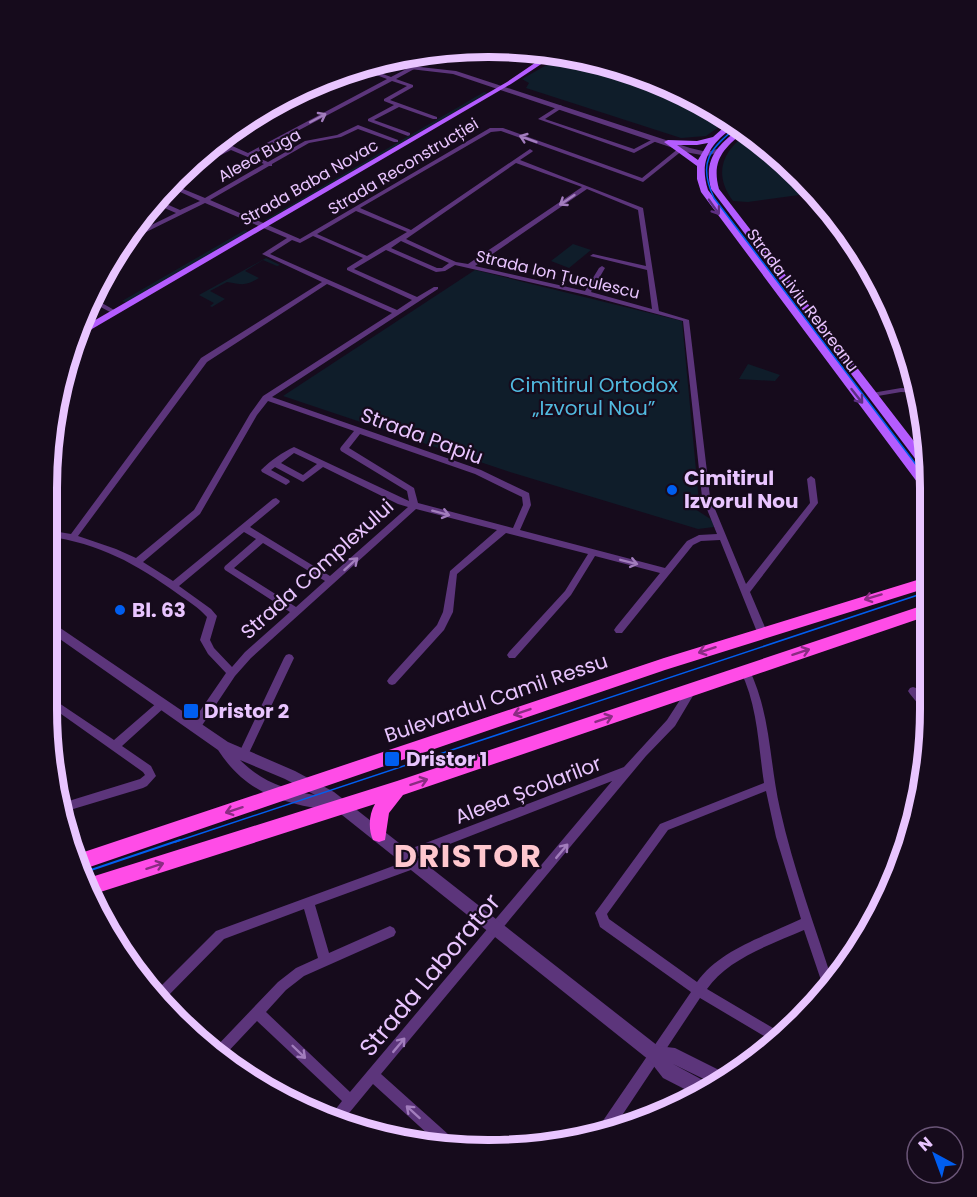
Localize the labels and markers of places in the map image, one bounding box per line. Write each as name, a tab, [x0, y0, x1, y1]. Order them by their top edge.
place label: Cimitirul Izvorul Nou	[684, 464, 799, 515]
marker: Cimitirul Izvorul Nou	[665, 483, 679, 497]
place label: Bl. 63	[132, 596, 186, 624]
marker: Bl. 63	[113, 603, 127, 617]
place label: Dristor 2	[204, 697, 289, 725]
marker: Dristor 2	[182, 702, 200, 720]
place label: Dristor 1	[406, 745, 487, 773]
marker: Dristor 1	[383, 750, 401, 768]

